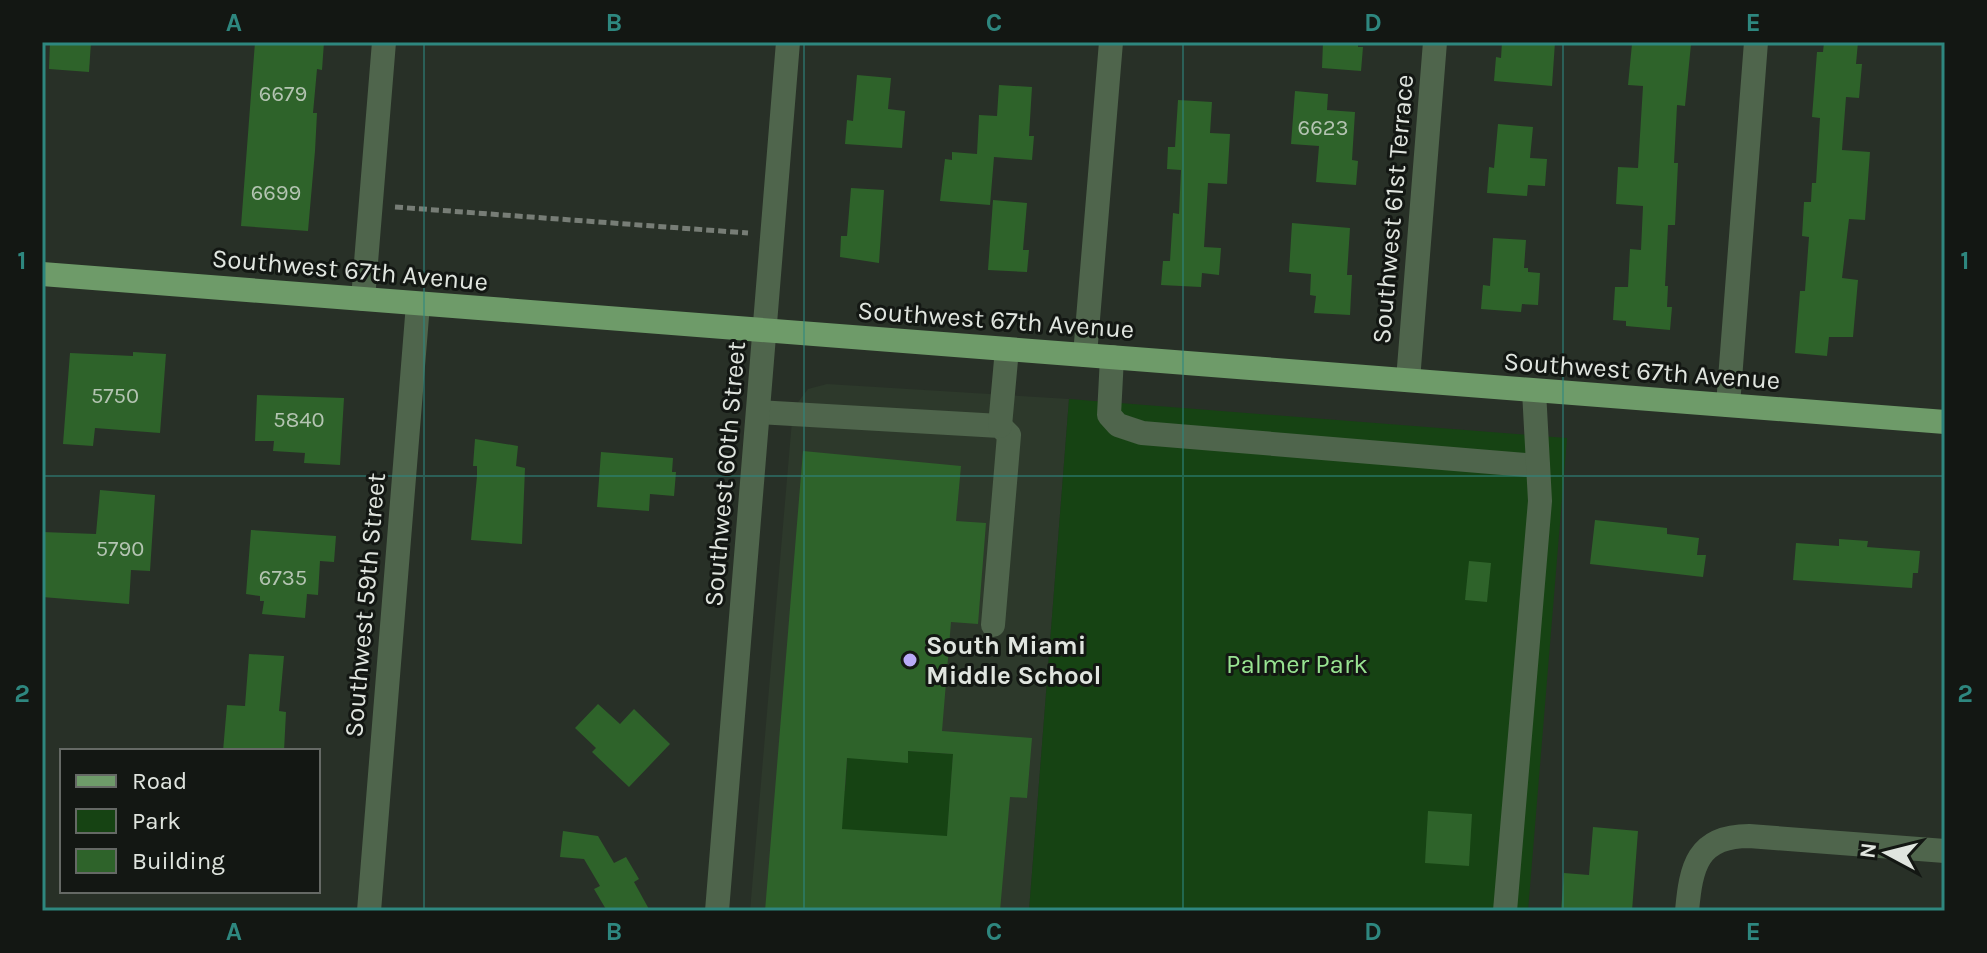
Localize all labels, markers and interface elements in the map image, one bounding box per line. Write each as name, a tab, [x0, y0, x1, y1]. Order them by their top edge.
text: A	[226, 7, 242, 38]
text: B	[606, 7, 622, 38]
text: C	[986, 7, 1002, 38]
text: D	[1364, 7, 1382, 38]
text: E	[1745, 7, 1761, 38]
street label: Southwest 61st Terrace	[1366, 73, 1420, 345]
house number: 6679	[259, 81, 307, 107]
house number: 6623	[1298, 115, 1348, 141]
house number: 6699	[251, 180, 301, 206]
street label: Southwest 67th Avenue	[211, 242, 489, 298]
text: 1	[17, 245, 27, 276]
text: 1	[1960, 245, 1970, 276]
street label: Southwest 67th Avenue	[857, 295, 1135, 345]
street label: Southwest 60th Street	[698, 340, 752, 608]
street label: Southwest 67th Avenue	[1503, 346, 1781, 396]
house number: 5750	[91, 383, 139, 409]
house number: 5840	[273, 407, 325, 433]
street label: Southwest 59th Street	[338, 471, 392, 739]
house number: 5790	[96, 536, 144, 562]
house number: 6735	[259, 565, 307, 591]
place label: South Miami Middle School	[926, 630, 1101, 691]
park label: Palmer Park	[1226, 649, 1368, 680]
marker: South Miami Middle School	[901, 651, 919, 669]
text: 2	[14, 678, 30, 709]
text: 2	[1957, 678, 1973, 709]
legend	[60, 749, 320, 893]
text: Road	[132, 767, 187, 795]
text: Park	[132, 807, 181, 835]
north arrow	[1847, 813, 1927, 893]
text: N	[1854, 841, 1882, 860]
text: Building	[132, 847, 225, 875]
text: A	[226, 916, 242, 947]
text: B	[606, 916, 622, 947]
text: C	[986, 916, 1002, 947]
text: D	[1364, 916, 1382, 947]
text: E	[1745, 916, 1761, 947]

